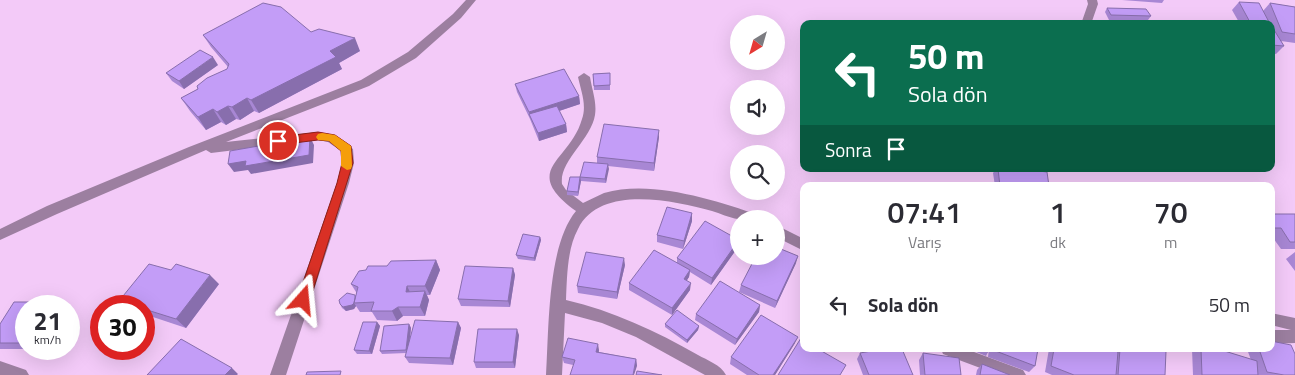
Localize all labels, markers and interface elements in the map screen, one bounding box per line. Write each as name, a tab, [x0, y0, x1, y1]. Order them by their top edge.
north arrow	[730, 15, 785, 70]
map controls	[730, 15, 785, 265]
text: 50 m	[908, 29, 984, 83]
icon: left	[825, 40, 890, 105]
text: Sola dön	[908, 77, 988, 111]
button: sound	[730, 80, 785, 135]
pin	[257, 120, 299, 162]
icon: arrive	[264, 127, 292, 155]
text: Sonra	[825, 135, 872, 164]
icon: arrive	[882, 135, 910, 163]
button: search	[730, 145, 785, 200]
text: 07:41	[888, 189, 962, 235]
text: 1	[1049, 189, 1066, 235]
text: 70	[1154, 189, 1187, 235]
button: +	[730, 210, 785, 265]
text: Varış	[908, 230, 941, 254]
text: dk	[1050, 230, 1066, 254]
text: m	[1164, 230, 1177, 254]
position arrow	[276, 273, 328, 325]
text: Sola dön	[868, 290, 939, 319]
text: 50 m	[1209, 290, 1250, 319]
icon: left	[825, 291, 853, 319]
speed limit sign: 30	[90, 295, 155, 360]
text: 21	[33, 302, 62, 340]
text: km/h	[34, 330, 61, 349]

